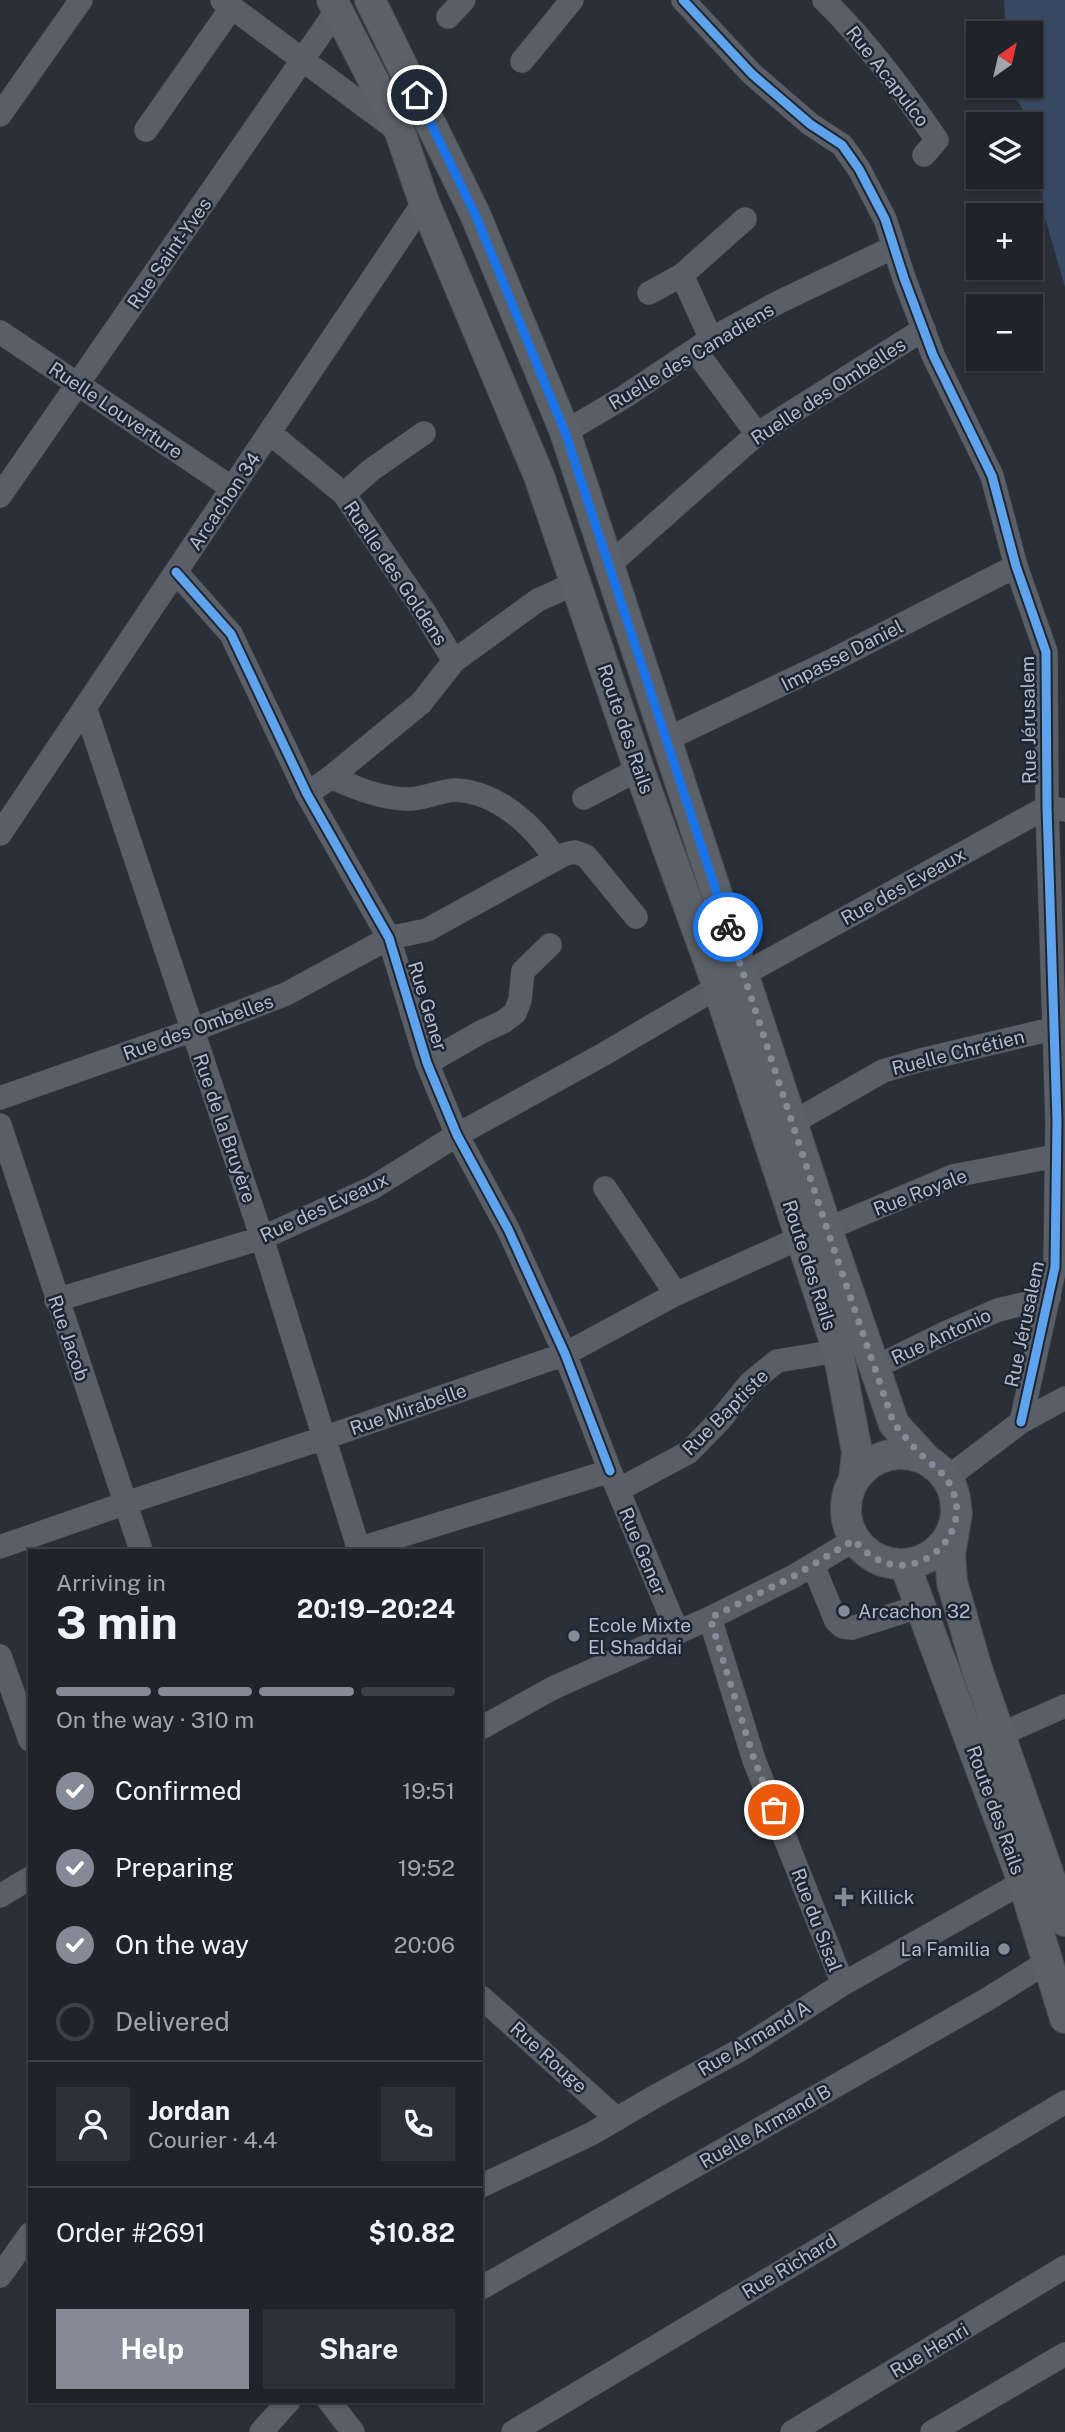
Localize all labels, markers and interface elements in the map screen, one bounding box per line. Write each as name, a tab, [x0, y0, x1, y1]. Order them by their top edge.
street label: Rue Acapulco	[842, 21, 934, 131]
north arrow	[966, 21, 1043, 98]
map controls	[966, 21, 1043, 371]
pin	[387, 65, 447, 125]
icon: home	[398, 76, 436, 114]
button: layers	[966, 112, 1043, 189]
street label: Rue Saint-Yves	[123, 193, 215, 313]
button: +	[966, 203, 1043, 280]
button: −	[966, 294, 1043, 371]
street label: Ruelle des Canadiens	[604, 298, 778, 414]
street label: Ruelle des Ombelles	[747, 333, 909, 449]
street label: Ruelle Louverture	[45, 357, 187, 463]
street label: Arcachon 34	[183, 448, 265, 554]
street label: Ruelle des Goldens	[340, 497, 452, 649]
street label: Impasse Daniel	[777, 615, 907, 695]
street label: Rue Jérusalem	[1016, 656, 1040, 784]
street label: Route des Rails	[594, 661, 658, 797]
street label: Rue des Eveaux	[837, 843, 969, 929]
courier	[693, 892, 763, 962]
icon: bike	[709, 908, 747, 946]
street label: Rue Gener	[404, 958, 452, 1054]
street label: Rue des Ombelles	[120, 990, 276, 1064]
street label: Ruelle Chrétien	[889, 1025, 1027, 1079]
street label: Rue de la Bruyère	[189, 1051, 261, 1205]
street label: Rue Royale	[870, 1164, 970, 1220]
street label: Rue des Eveaux	[256, 1168, 392, 1246]
street label: Route des Rails	[779, 1197, 841, 1333]
street label: Rue Jérusalem	[1000, 1259, 1048, 1389]
street label: Rue Jacob	[44, 1292, 94, 1384]
street label: Rue Antonio	[888, 1303, 994, 1369]
street label: Rue Baptiste	[677, 1364, 773, 1460]
street label: Rue Mirabelle	[347, 1379, 469, 1439]
street label: Rue Gener	[615, 1504, 671, 1598]
text: Arriving in	[56, 1569, 166, 1596]
text: 20:19–20:24	[297, 1593, 455, 1624]
text: 3 min	[56, 1595, 178, 1649]
place label: Arcachon 32	[858, 1600, 970, 1622]
marker: Arcachon 32	[836, 1603, 852, 1619]
place label: Ecole Mixte El Shaddai	[588, 1614, 691, 1658]
marker: Ecole Mixte El Shaddai	[566, 1628, 582, 1644]
text: On the way · 310 m	[56, 1706, 254, 1733]
street label: Route des Rails	[962, 1742, 1030, 1878]
icon: check	[56, 1772, 94, 1810]
text: Confirmed	[115, 1775, 242, 1806]
text: 19:51	[402, 1777, 455, 1804]
pin	[744, 1780, 804, 1840]
icon: bag	[755, 1791, 793, 1829]
icon: check	[56, 1849, 94, 1887]
text: Preparing	[115, 1852, 234, 1883]
text: 19:52	[398, 1854, 455, 1881]
street label: Rue du Sisal	[787, 1865, 847, 1975]
place label: Killick	[860, 1886, 915, 1908]
marker: Killick	[834, 1887, 854, 1907]
icon: check	[56, 1926, 94, 1964]
text: On the way	[115, 1929, 249, 1960]
text: 20:06	[394, 1931, 455, 1958]
place label: La Familia	[900, 1938, 990, 1960]
marker: La Familia	[996, 1941, 1012, 1957]
street label: Rue Armand A	[694, 1996, 814, 2080]
text: Delivered	[115, 2006, 230, 2037]
street label: Rue Rouge	[506, 2017, 592, 2097]
street label: Ruelle Armand B	[695, 2079, 835, 2173]
button: person	[56, 2087, 130, 2161]
button: phone	[381, 2087, 455, 2161]
text: Jordan	[148, 2095, 230, 2126]
text: Courier · 4.4	[148, 2126, 277, 2153]
text: Order #2691	[56, 2217, 206, 2248]
text: $10.82	[368, 2217, 455, 2248]
street label: Rue Richard	[738, 2229, 840, 2303]
button: Help	[56, 2309, 249, 2389]
button: Share	[263, 2309, 455, 2389]
street label: Rue Henri	[886, 2318, 972, 2382]

